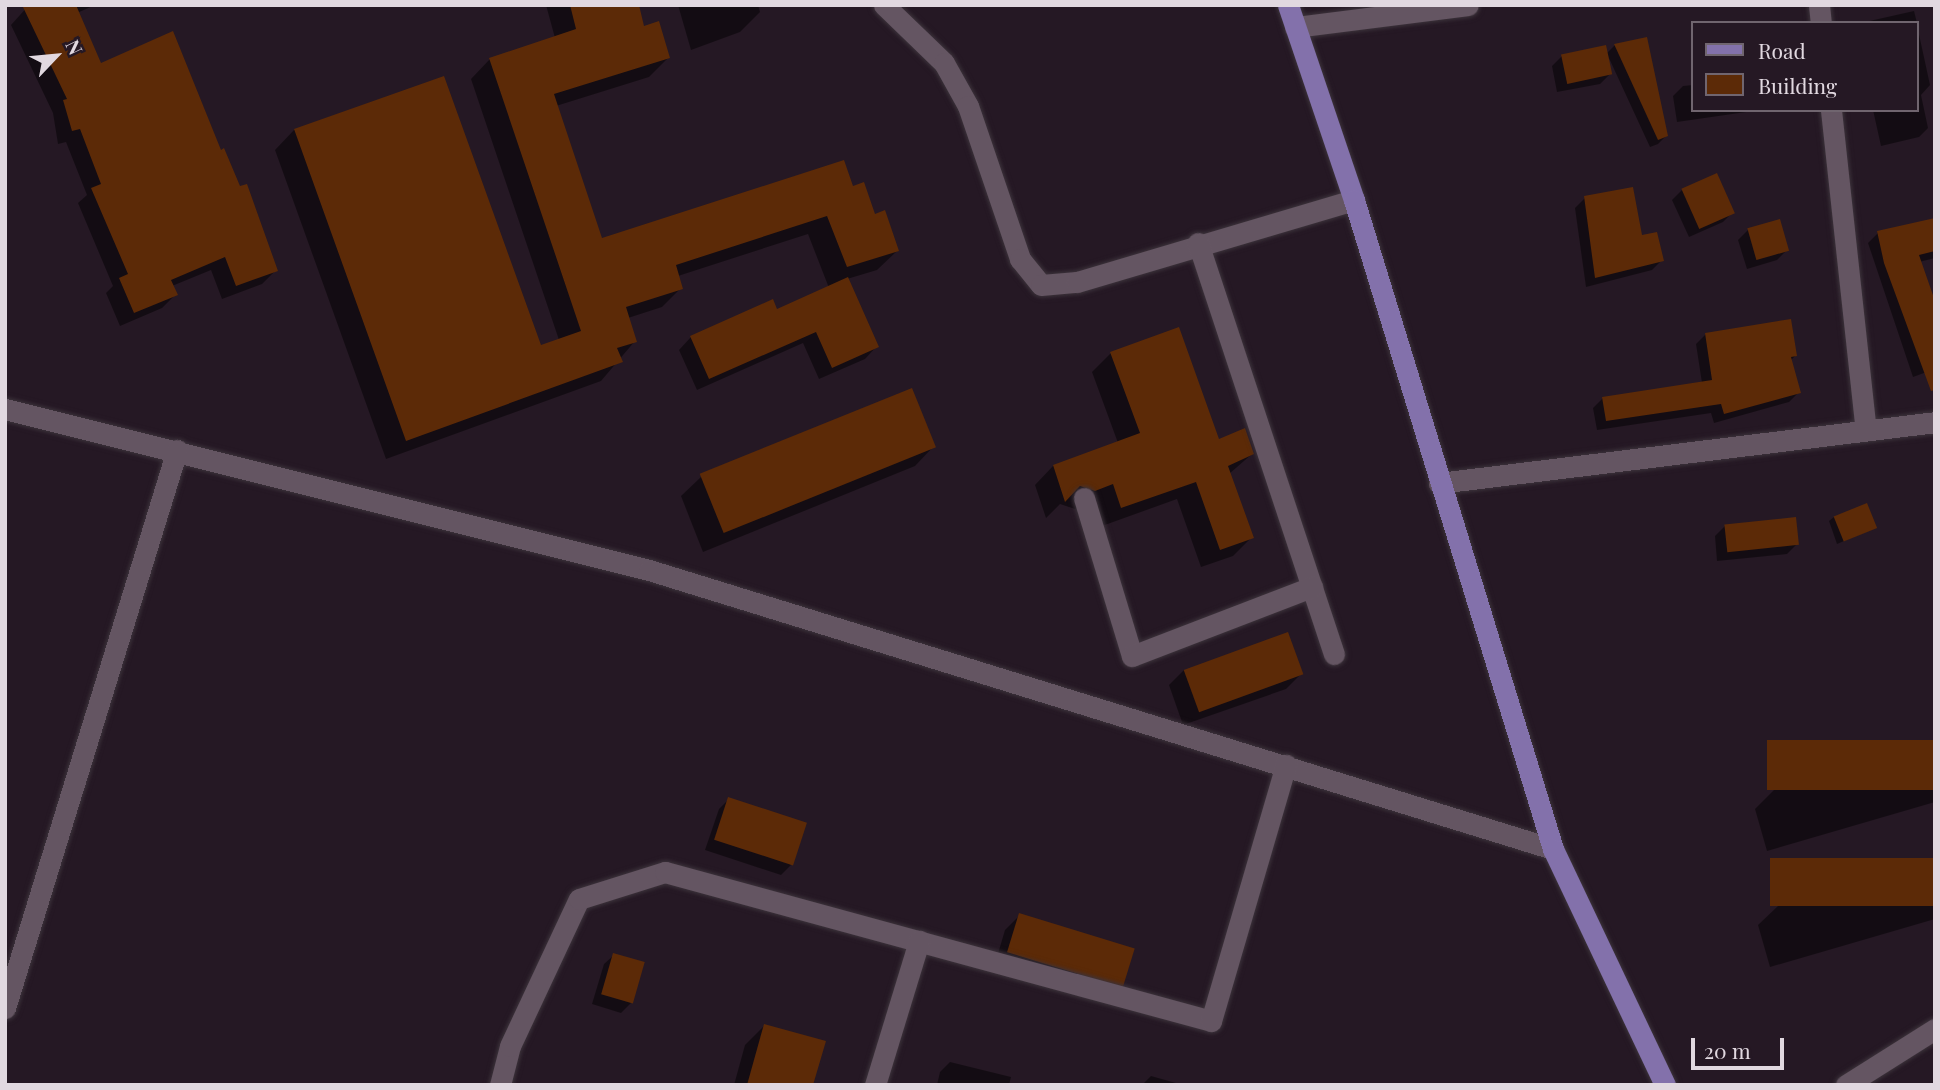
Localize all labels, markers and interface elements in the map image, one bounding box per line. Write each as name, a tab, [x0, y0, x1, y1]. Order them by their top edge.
north arrow	[21, 21, 91, 91]
legend	[1692, 21, 1919, 112]
text: N	[60, 35, 90, 59]
text: Road	[1758, 36, 1806, 64]
text: Building	[1758, 71, 1837, 99]
scale bar	[1695, 1024, 1788, 1068]
text: 20 m	[1704, 1036, 1751, 1064]

